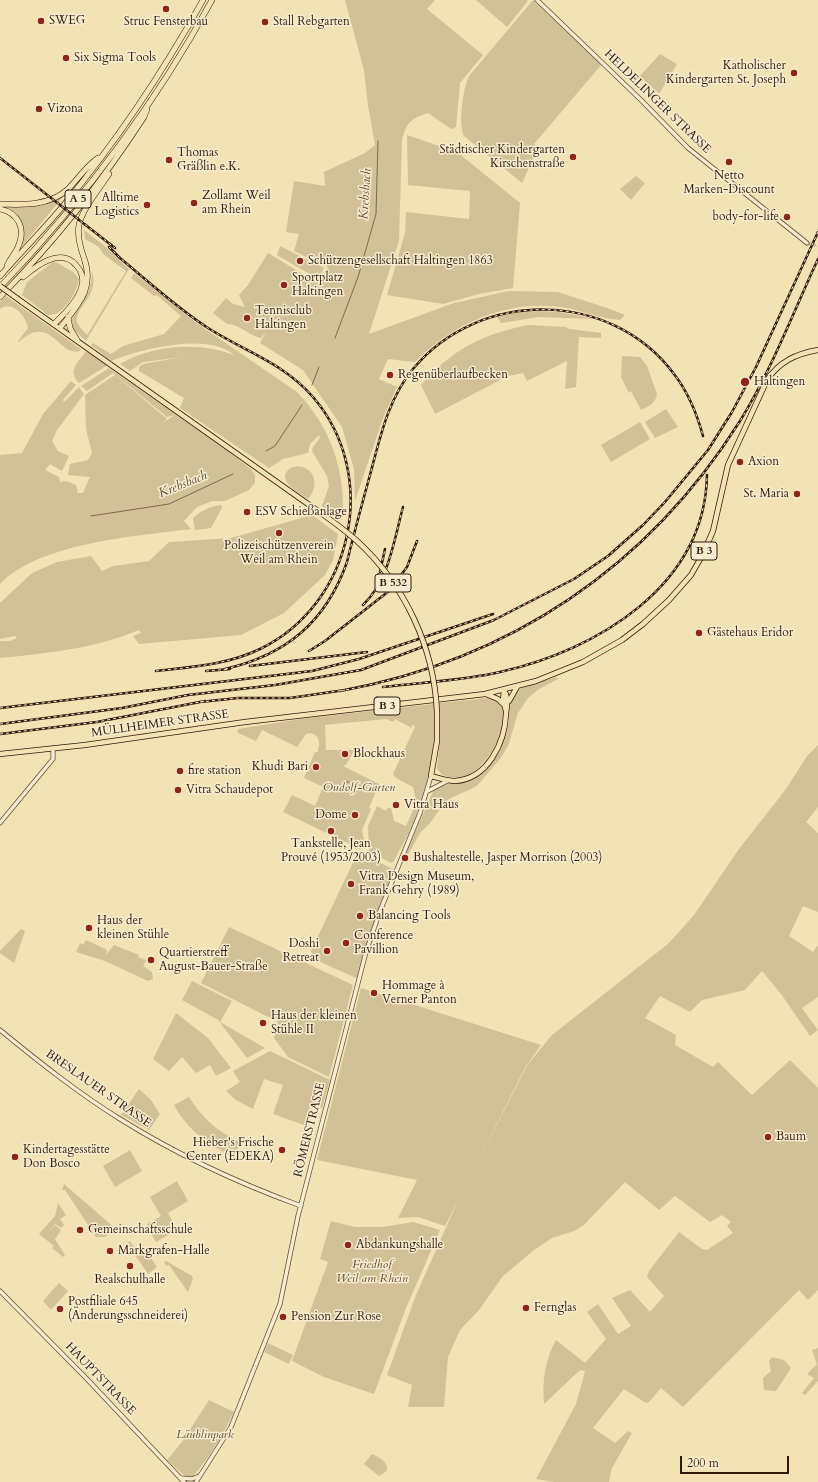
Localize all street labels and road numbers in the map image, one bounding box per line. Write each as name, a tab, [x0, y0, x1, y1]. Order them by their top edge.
street label: HELDELINGER STRASSE	[601, 47, 713, 157]
road number: A 5	[65, 190, 91, 208]
road number: B 3	[691, 542, 717, 560]
road number: B 532	[375, 574, 411, 592]
road number: B 3	[374, 697, 400, 715]
street label: MÜLLHEIMER STRASSE	[90, 707, 230, 741]
street label: BRESLAUER STRASSE	[42, 1047, 154, 1131]
street label: RÖMERSTRASSE	[291, 1081, 329, 1179]
street label: HAUPTSTRASSE	[62, 1340, 138, 1418]

